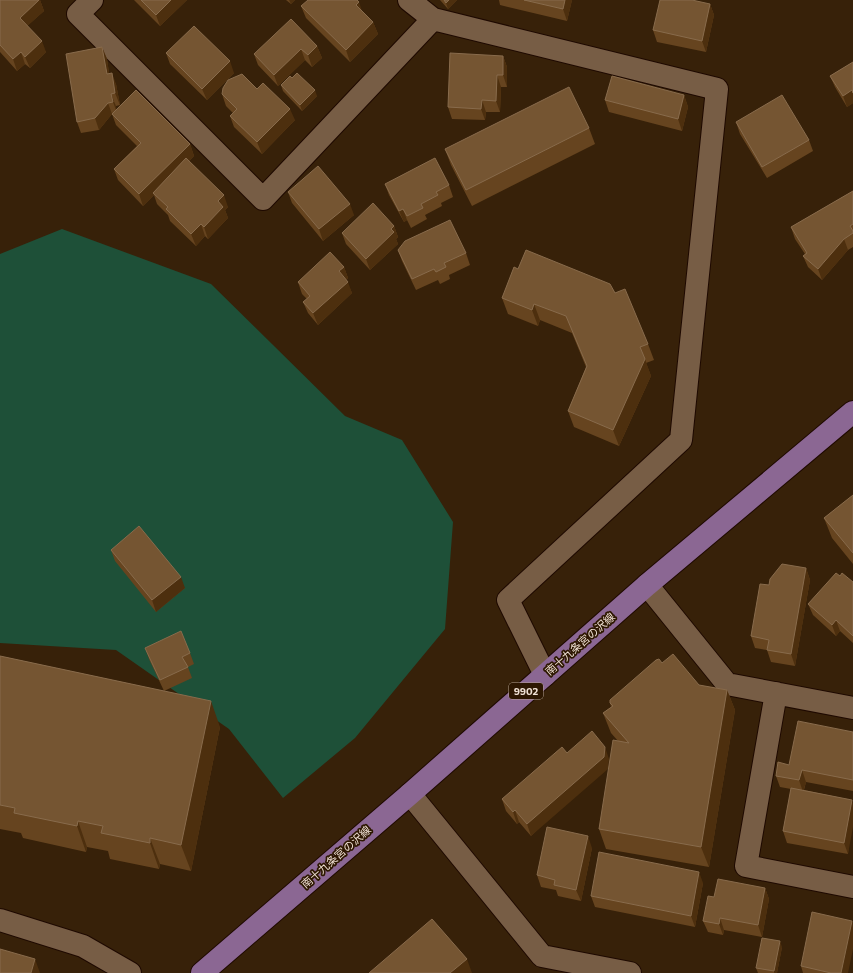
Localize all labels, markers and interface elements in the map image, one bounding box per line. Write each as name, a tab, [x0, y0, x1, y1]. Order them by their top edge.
street label: 南十九条宮の沢線	[542, 610, 617, 677]
road number: 9902	[509, 683, 543, 699]
street label: 南十九条宮の沢線	[298, 823, 373, 890]

